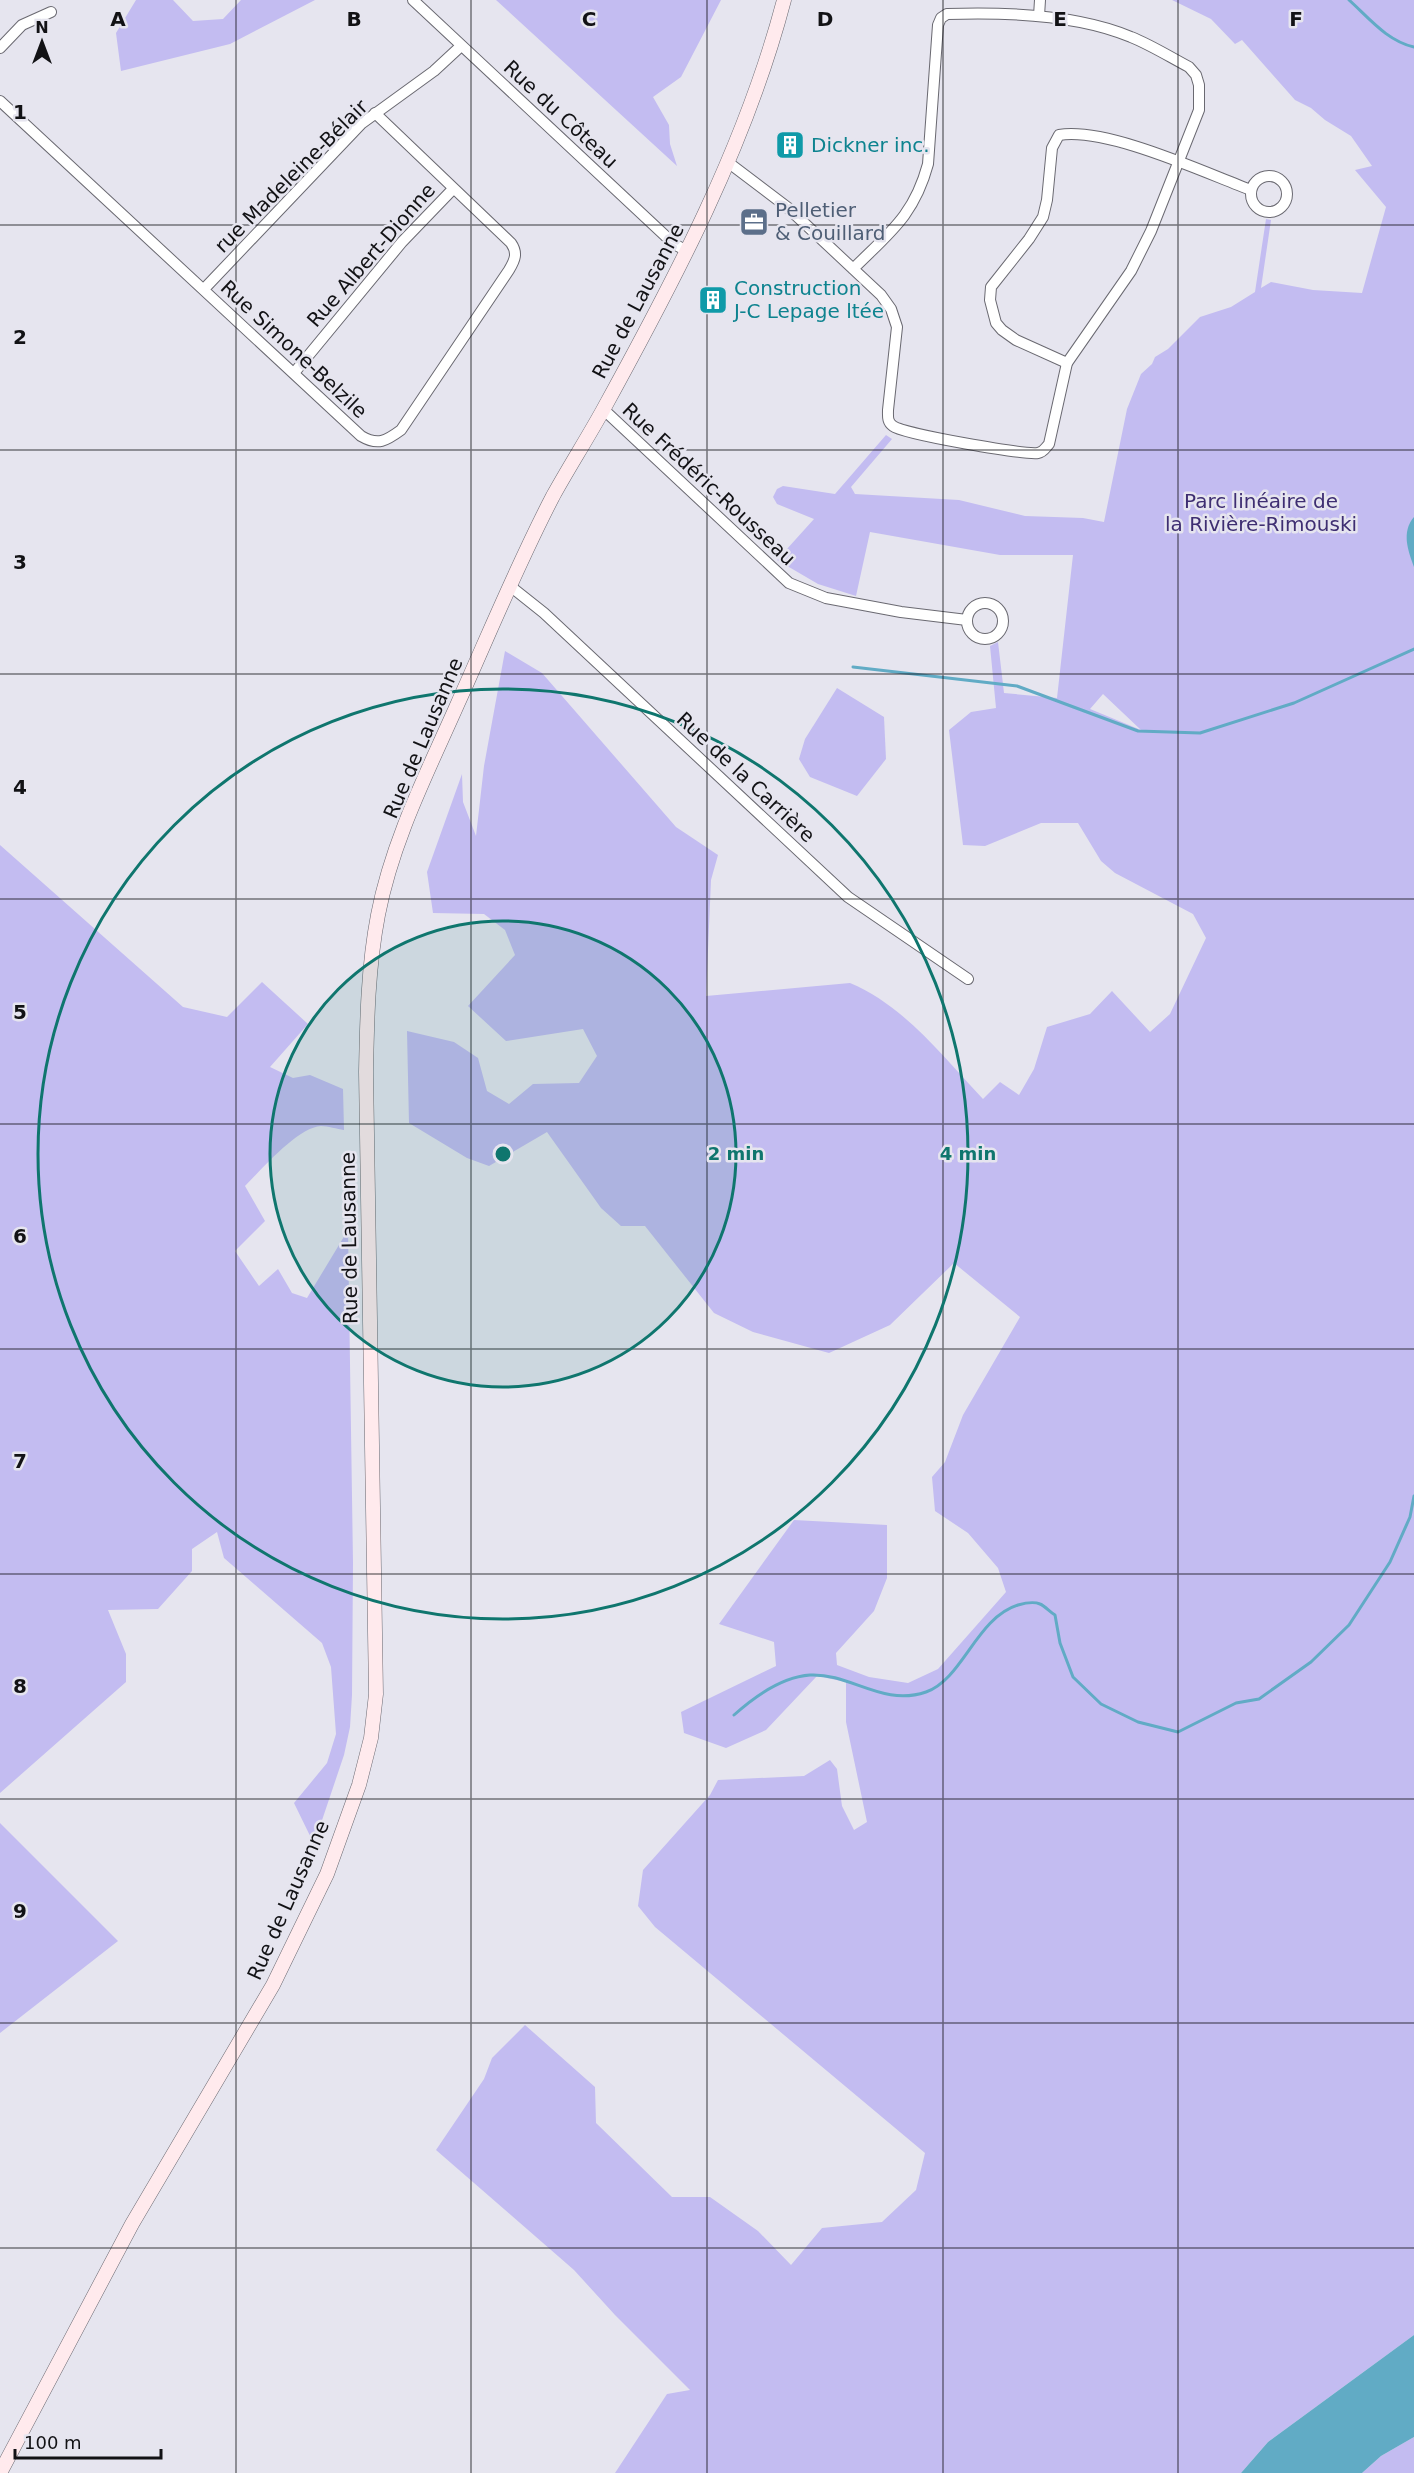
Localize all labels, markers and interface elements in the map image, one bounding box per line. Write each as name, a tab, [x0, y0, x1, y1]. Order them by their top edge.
text: A	[110, 7, 126, 31]
text: B	[346, 7, 362, 31]
text: C	[582, 7, 596, 31]
text: D	[817, 7, 833, 31]
text: E	[1053, 7, 1067, 31]
text: F	[1289, 7, 1303, 31]
north arrow	[12, 12, 72, 72]
text: N	[35, 18, 49, 37]
street label: Rue du Côteau	[499, 55, 623, 173]
street label: rue Madeleine-Bélair	[209, 94, 373, 258]
text: 1	[13, 100, 27, 124]
building icon: Dickner inc.	[774, 129, 806, 161]
place label: Dickner inc.	[811, 133, 930, 157]
street label: Rue Albert-Dionne	[302, 178, 440, 332]
place label: Pelletier & Couillard	[775, 198, 885, 245]
office icon: Pelletier & Couillard	[738, 206, 770, 238]
street label: Rue de Lausanne	[587, 219, 689, 383]
street label: Rue Simone-Belzile	[216, 275, 372, 423]
place label: Construction J-C Lepage ltée	[732, 276, 884, 323]
building icon: Construction J-C Lepage ltée	[697, 284, 729, 316]
text: 2	[13, 325, 27, 349]
street label: Rue Frédéric-Rousseau	[618, 398, 800, 570]
park label: Parc linéaire de la Rivière-Rimouski	[1165, 489, 1357, 536]
text: 3	[13, 550, 27, 574]
street label: Rue de Lausanne	[378, 654, 468, 822]
street label: Rue de la Carrière	[672, 707, 820, 847]
text: 4	[13, 775, 27, 799]
text: 5	[13, 1000, 27, 1024]
text: 2 min	[708, 1143, 764, 1164]
text: 4 min	[940, 1143, 996, 1164]
centre of rings	[493, 1144, 513, 1164]
street label: Rue de Lausanne	[335, 1152, 363, 1324]
text: 6	[13, 1224, 27, 1248]
text: 7	[13, 1449, 27, 1473]
text: 8	[13, 1674, 27, 1698]
street label: Rue de Lausanne	[242, 1817, 334, 1983]
text: 9	[13, 1899, 27, 1923]
scale bar	[15, 2422, 160, 2460]
text: 100 m	[24, 2432, 82, 2453]

